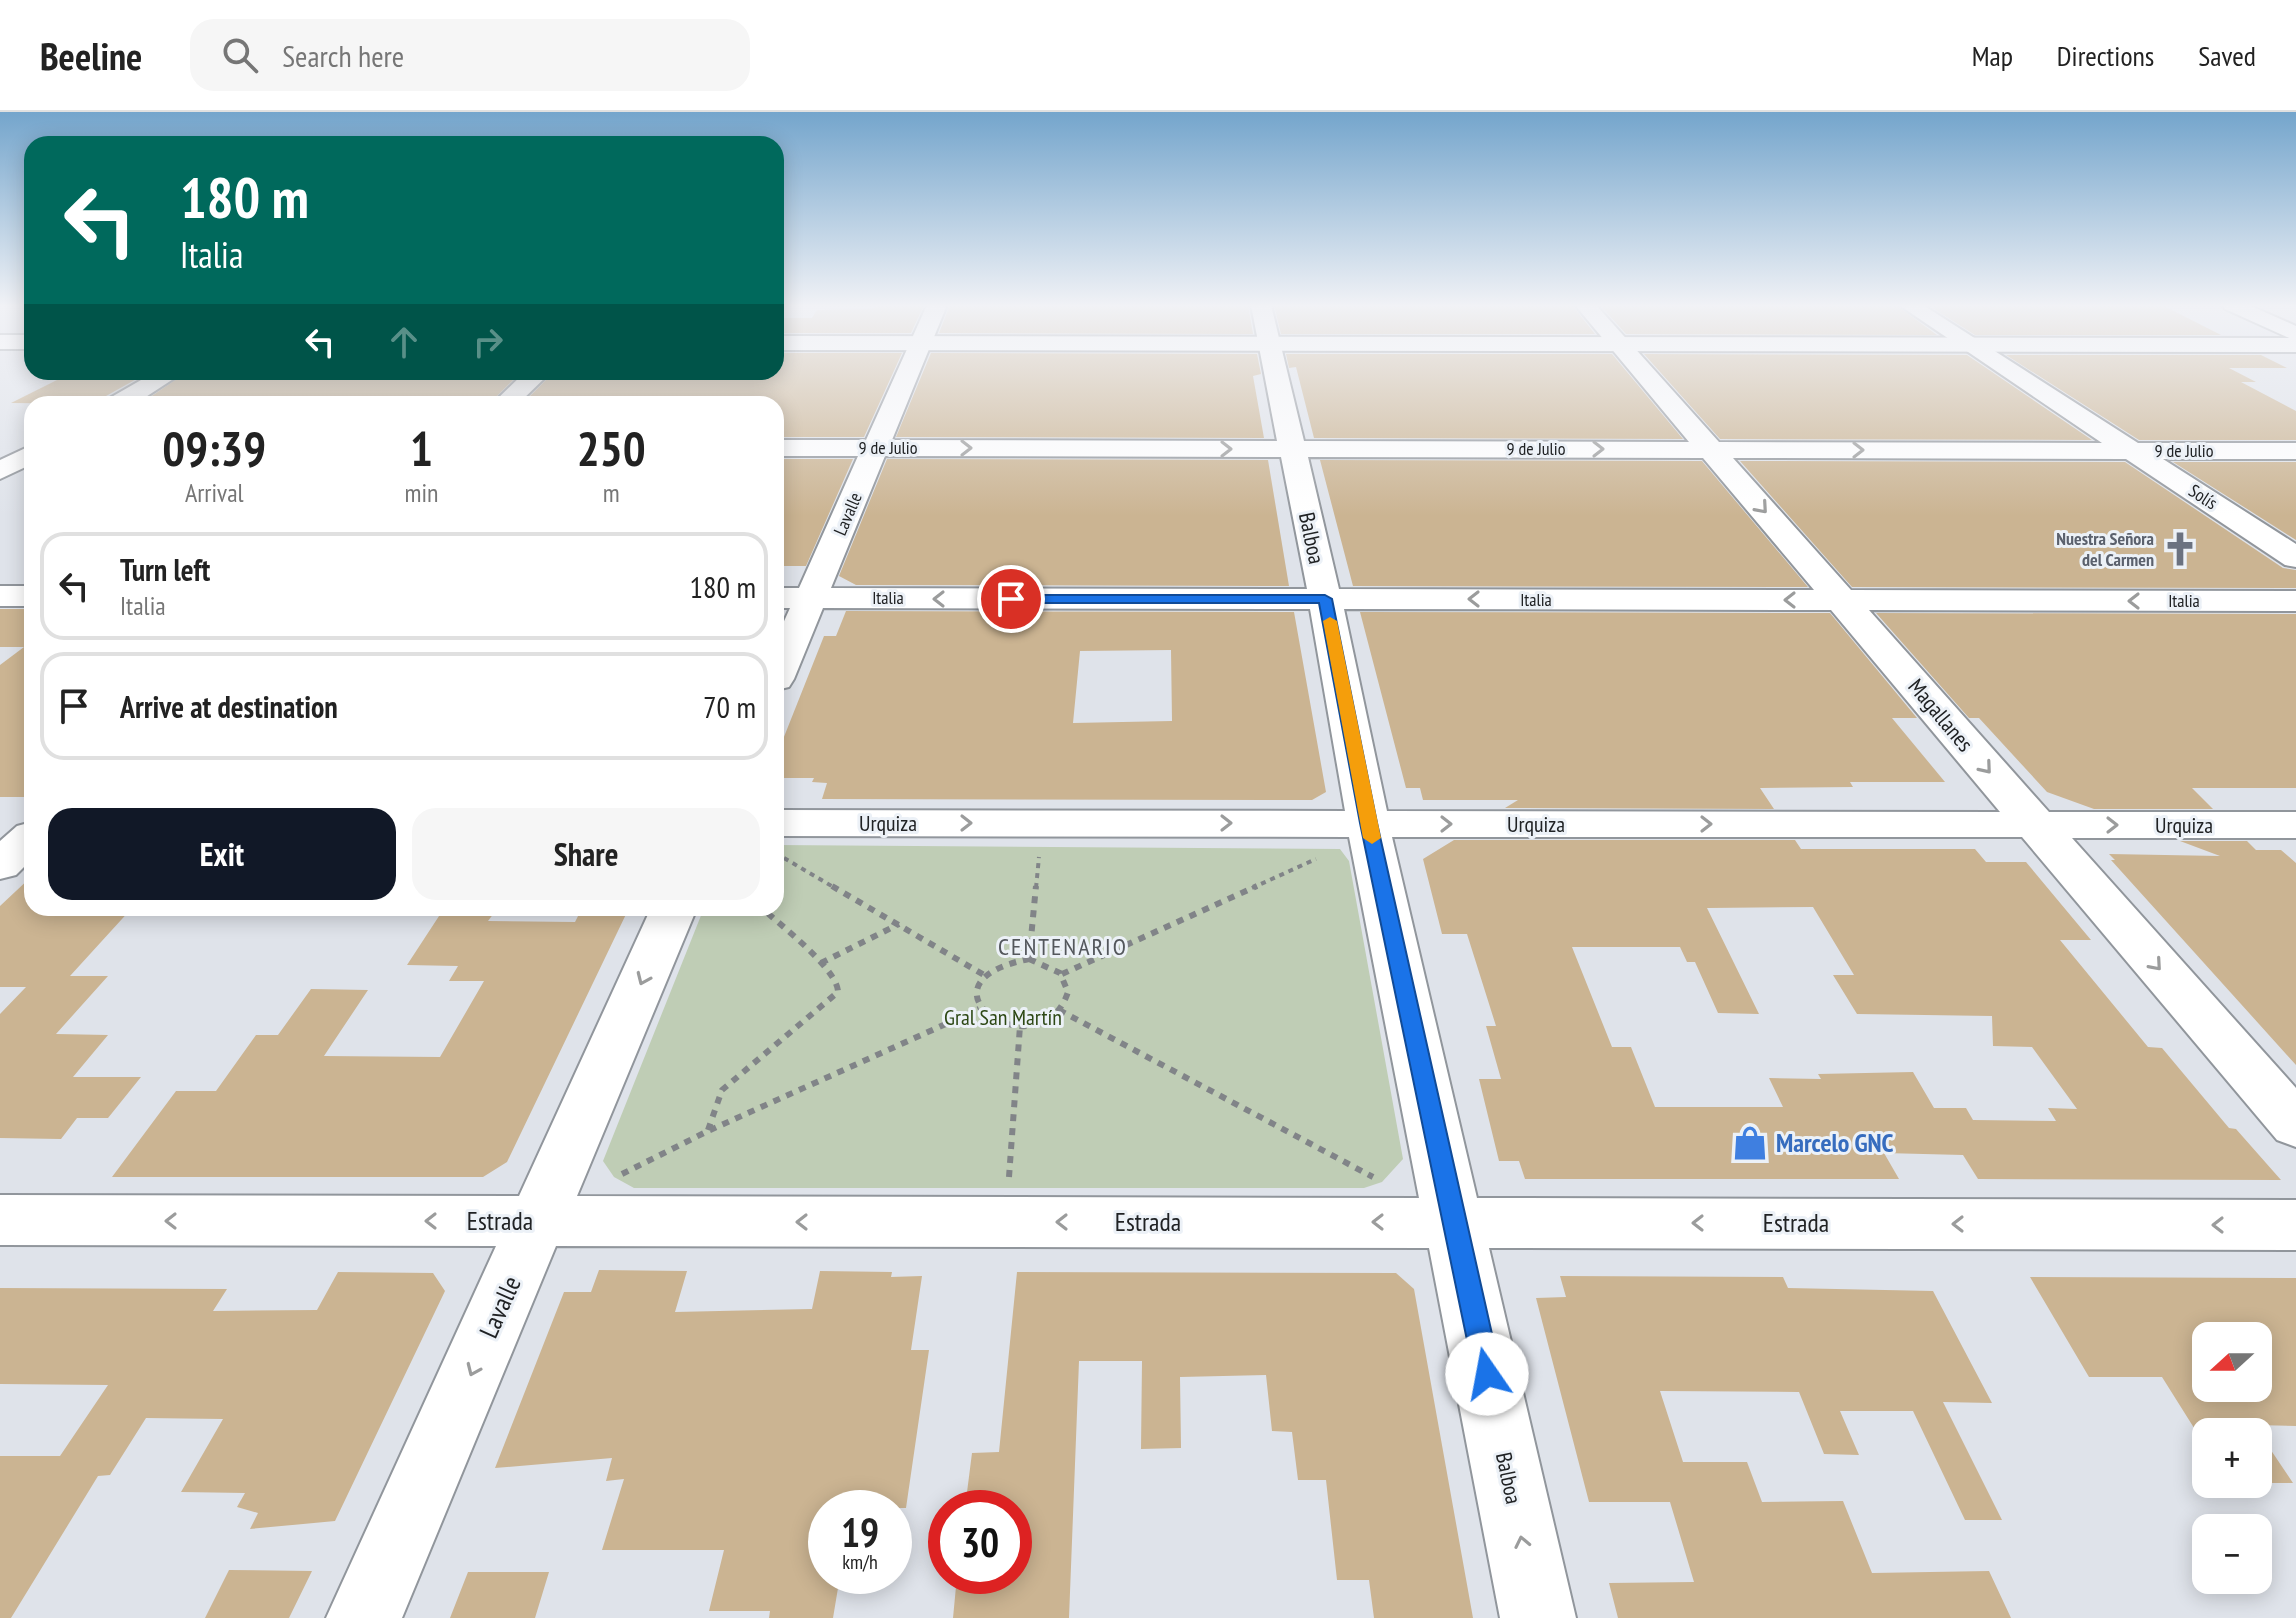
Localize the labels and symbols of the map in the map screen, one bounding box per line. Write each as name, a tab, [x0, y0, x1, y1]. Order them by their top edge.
street label: 9 de Julio	[859, 436, 918, 459]
street label: 9 de Julio	[1507, 437, 1566, 460]
one-way arrow	[960, 439, 973, 457]
street label: 9 de Julio	[2155, 439, 2214, 462]
one-way arrow	[1220, 440, 1233, 458]
one-way arrow	[1592, 440, 1605, 458]
one-way arrow	[1852, 441, 1865, 459]
street label: Solís	[2185, 479, 2222, 514]
street label: Lavalle	[828, 489, 867, 539]
one-way arrow	[1752, 498, 1767, 513]
street label: Balboa	[1293, 510, 1331, 566]
place label: Nuestra Señora del Carmen	[2056, 527, 2154, 571]
church icon: Nuestra Señora del Carmen	[2161, 530, 2199, 568]
pin	[977, 565, 1045, 633]
street label: Italia	[872, 586, 904, 609]
street label: Italia	[1520, 588, 1552, 611]
street label: Italia	[2168, 589, 2200, 612]
one-way arrow	[932, 590, 945, 608]
one-way arrow	[1467, 590, 1480, 608]
one-way arrow	[1783, 591, 1796, 609]
one-way arrow	[2127, 592, 2140, 610]
street label: Magallanes	[1903, 673, 1979, 757]
one-way arrow	[1976, 759, 1991, 774]
street label: Urquiza	[859, 809, 917, 837]
street label: Urquiza	[1507, 810, 1565, 838]
street label: Urquiza	[2155, 811, 2213, 839]
one-way arrow	[960, 814, 973, 832]
one-way arrow	[1220, 814, 1233, 832]
one-way arrow	[1440, 815, 1453, 833]
one-way arrow	[1700, 815, 1713, 833]
one-way arrow	[2106, 816, 2119, 834]
district label: CENTENARIO	[998, 931, 1128, 962]
one-way arrow	[2147, 956, 2161, 970]
one-way arrow	[637, 971, 653, 986]
park label: Gral San Martín	[944, 1003, 1062, 1031]
shop icon: Marcelo GNC	[1731, 1124, 1769, 1162]
place label: Marcelo GNC	[1776, 1126, 1894, 1159]
street label: Estrada	[467, 1204, 533, 1237]
street label: Estrada	[1115, 1205, 1181, 1238]
street label: Estrada	[1763, 1206, 1829, 1239]
one-way arrow	[164, 1212, 177, 1230]
one-way arrow	[424, 1212, 437, 1230]
one-way arrow	[795, 1213, 808, 1231]
one-way arrow	[1055, 1213, 1068, 1231]
one-way arrow	[1371, 1213, 1384, 1231]
one-way arrow	[1691, 1214, 1704, 1232]
one-way arrow	[1951, 1215, 1964, 1233]
one-way arrow	[2211, 1216, 2224, 1234]
street label: Lavalle	[471, 1271, 528, 1343]
north arrow	[2192, 1322, 2272, 1402]
position arrow	[1445, 1332, 1529, 1416]
one-way arrow	[466, 1362, 482, 1376]
street label: Balboa	[1490, 1450, 1528, 1506]
speed limit sign: 30	[928, 1490, 1032, 1594]
one-way arrow	[1514, 1535, 1531, 1549]

